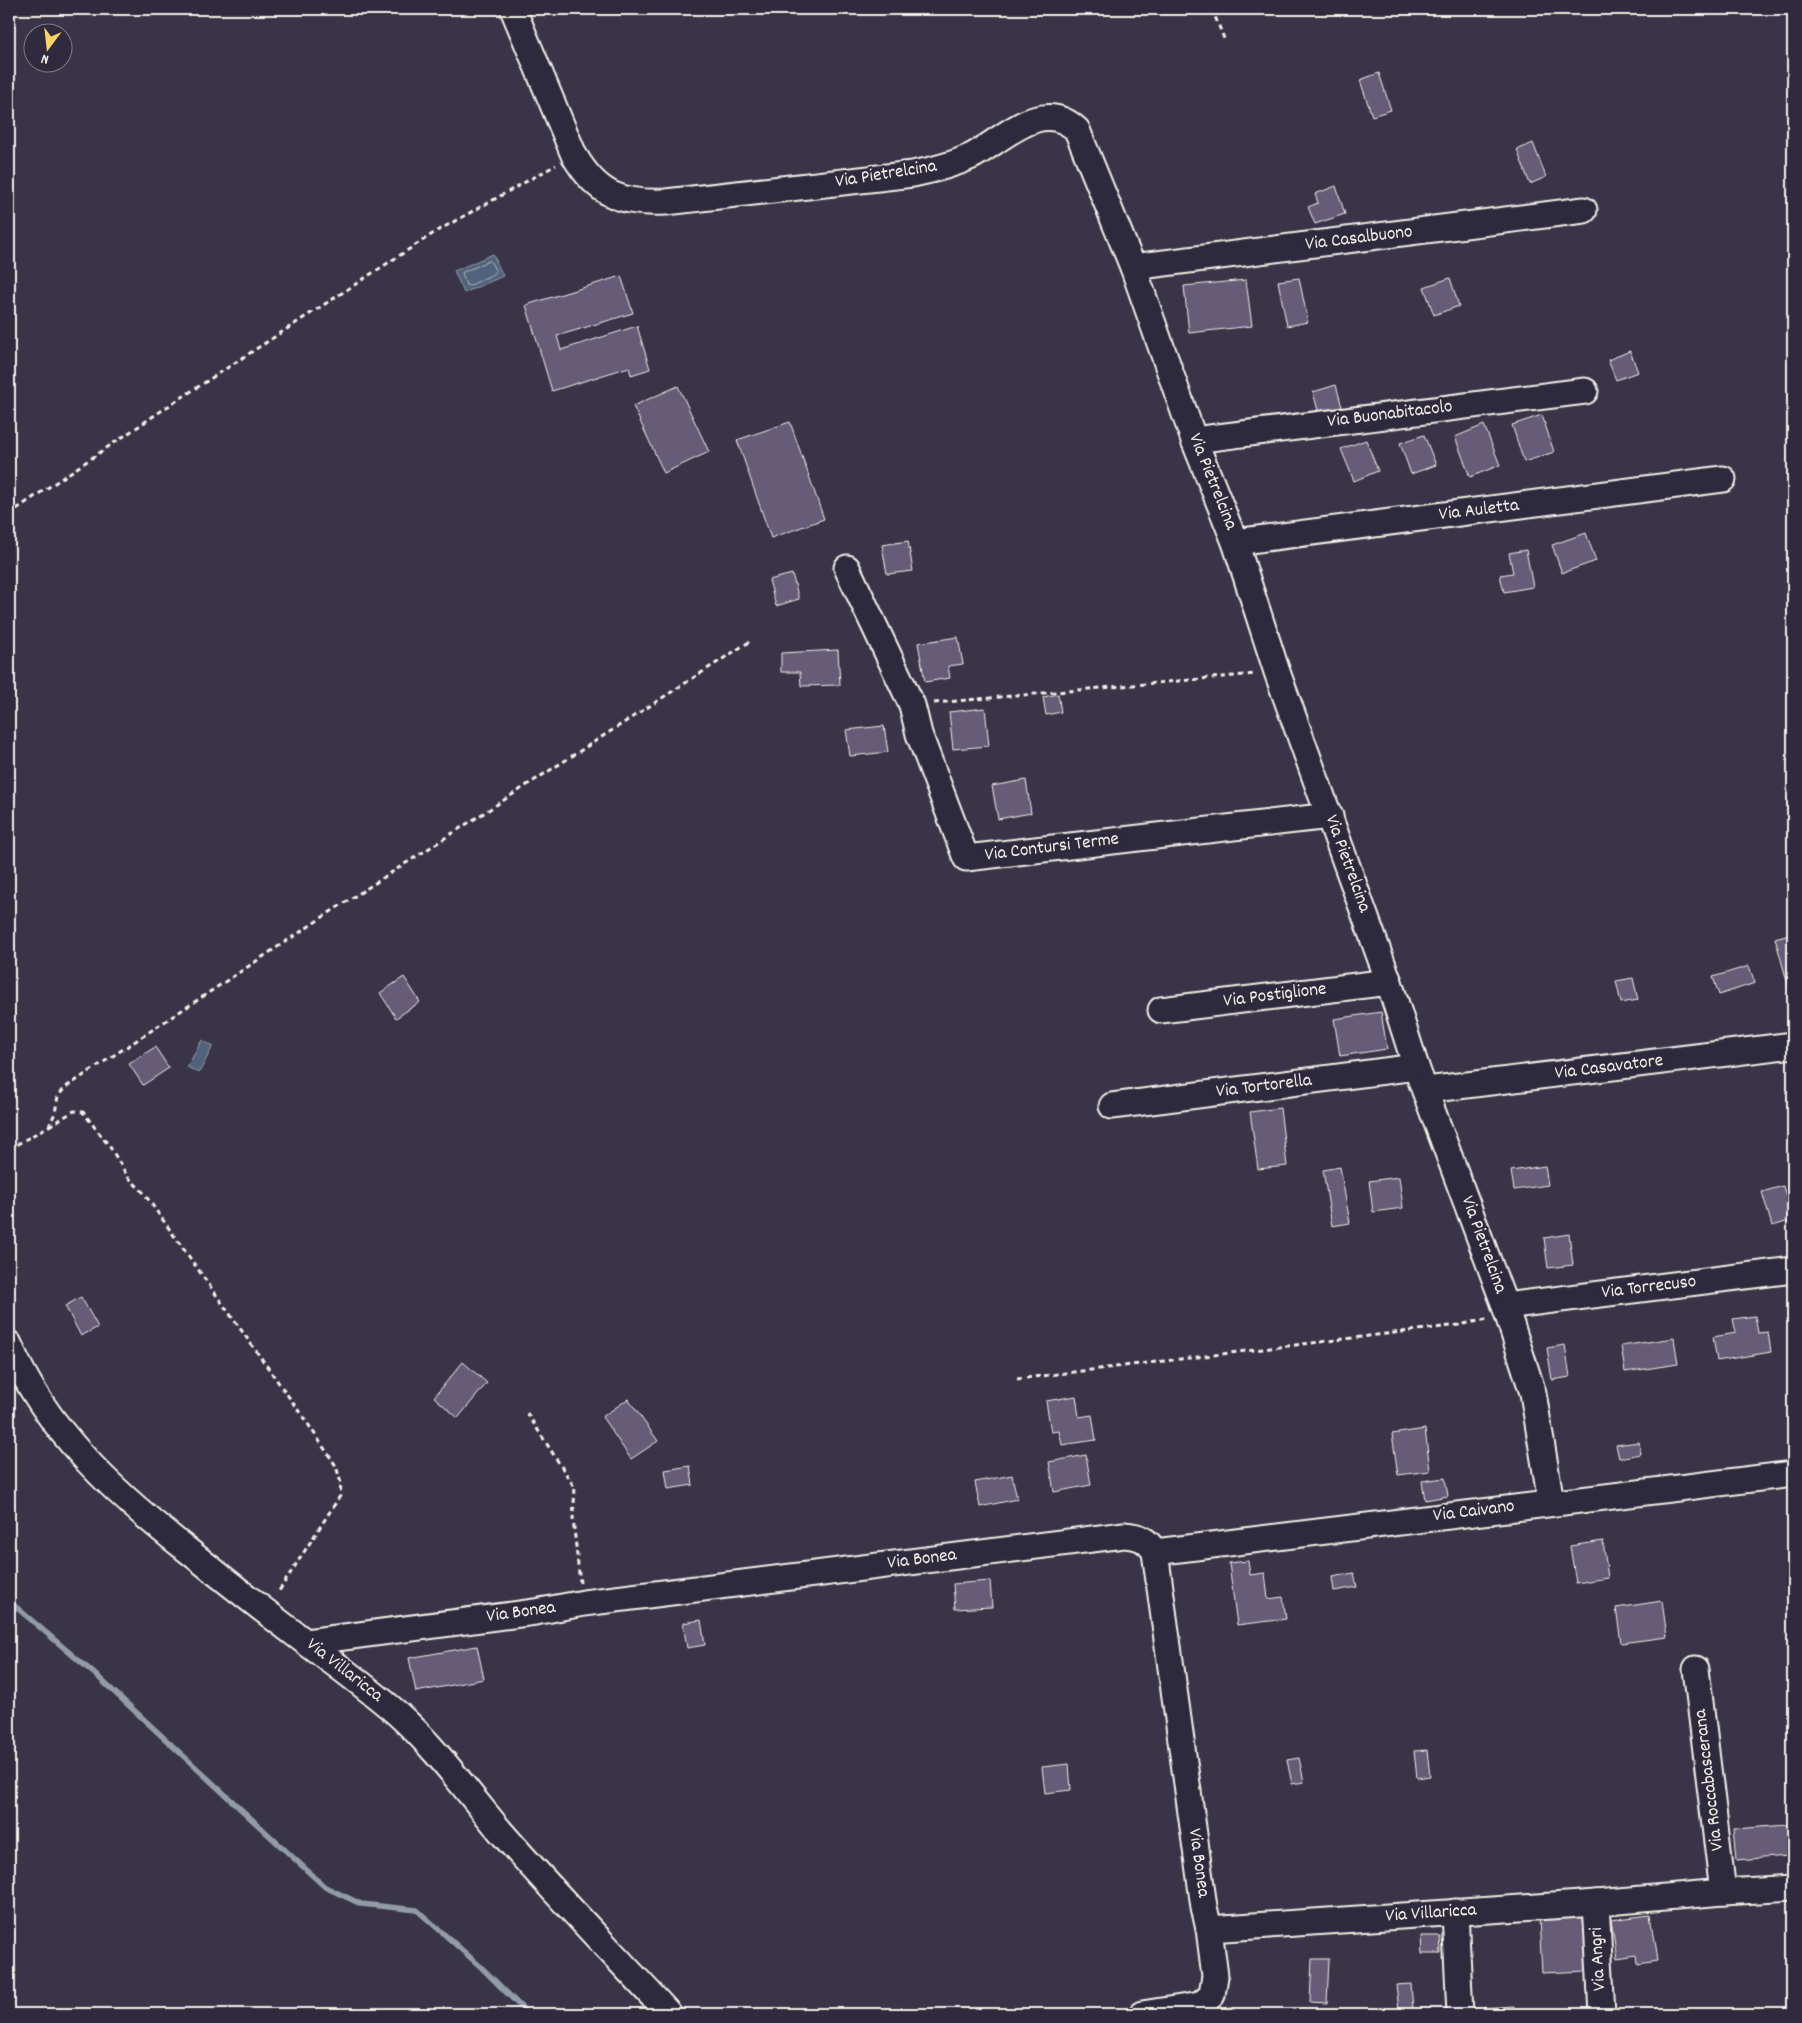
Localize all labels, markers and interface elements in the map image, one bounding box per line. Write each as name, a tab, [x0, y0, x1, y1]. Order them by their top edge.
north arrow	[22, 22, 72, 72]
text: N	[39, 48, 51, 69]
street label: Via Pietrelcina	[833, 154, 940, 196]
street label: Via Casalbuono	[1304, 219, 1414, 259]
street label: Via Buonabitacolo	[1326, 394, 1454, 436]
street label: Via Pietrelcina	[1180, 430, 1244, 535]
street label: Via Auletta	[1438, 493, 1522, 529]
street label: Via Pietrelcina	[1317, 811, 1378, 918]
street label: Via Contursi Terme	[983, 826, 1121, 870]
street label: Via Postiglione	[1222, 976, 1328, 1016]
street label: Via Casavatore	[1553, 1048, 1665, 1088]
street label: Via Tortorella	[1215, 1068, 1314, 1106]
street label: Via Pietrelcina	[1453, 1192, 1514, 1299]
street label: Via Torrecuso	[1600, 1269, 1698, 1307]
street label: Via Caivano	[1432, 1494, 1516, 1530]
street label: Via Bonea	[886, 1542, 959, 1578]
street label: Via Bonea	[485, 1595, 558, 1631]
street label: Via Villaricca	[300, 1632, 389, 1710]
street label: Via Roccabascerana	[1688, 1707, 1732, 1852]
street label: Via Bonea	[1180, 1827, 1216, 1900]
street label: Via Villaricca	[1385, 1897, 1478, 1931]
street label: Via Angri	[1584, 1926, 1614, 1992]

